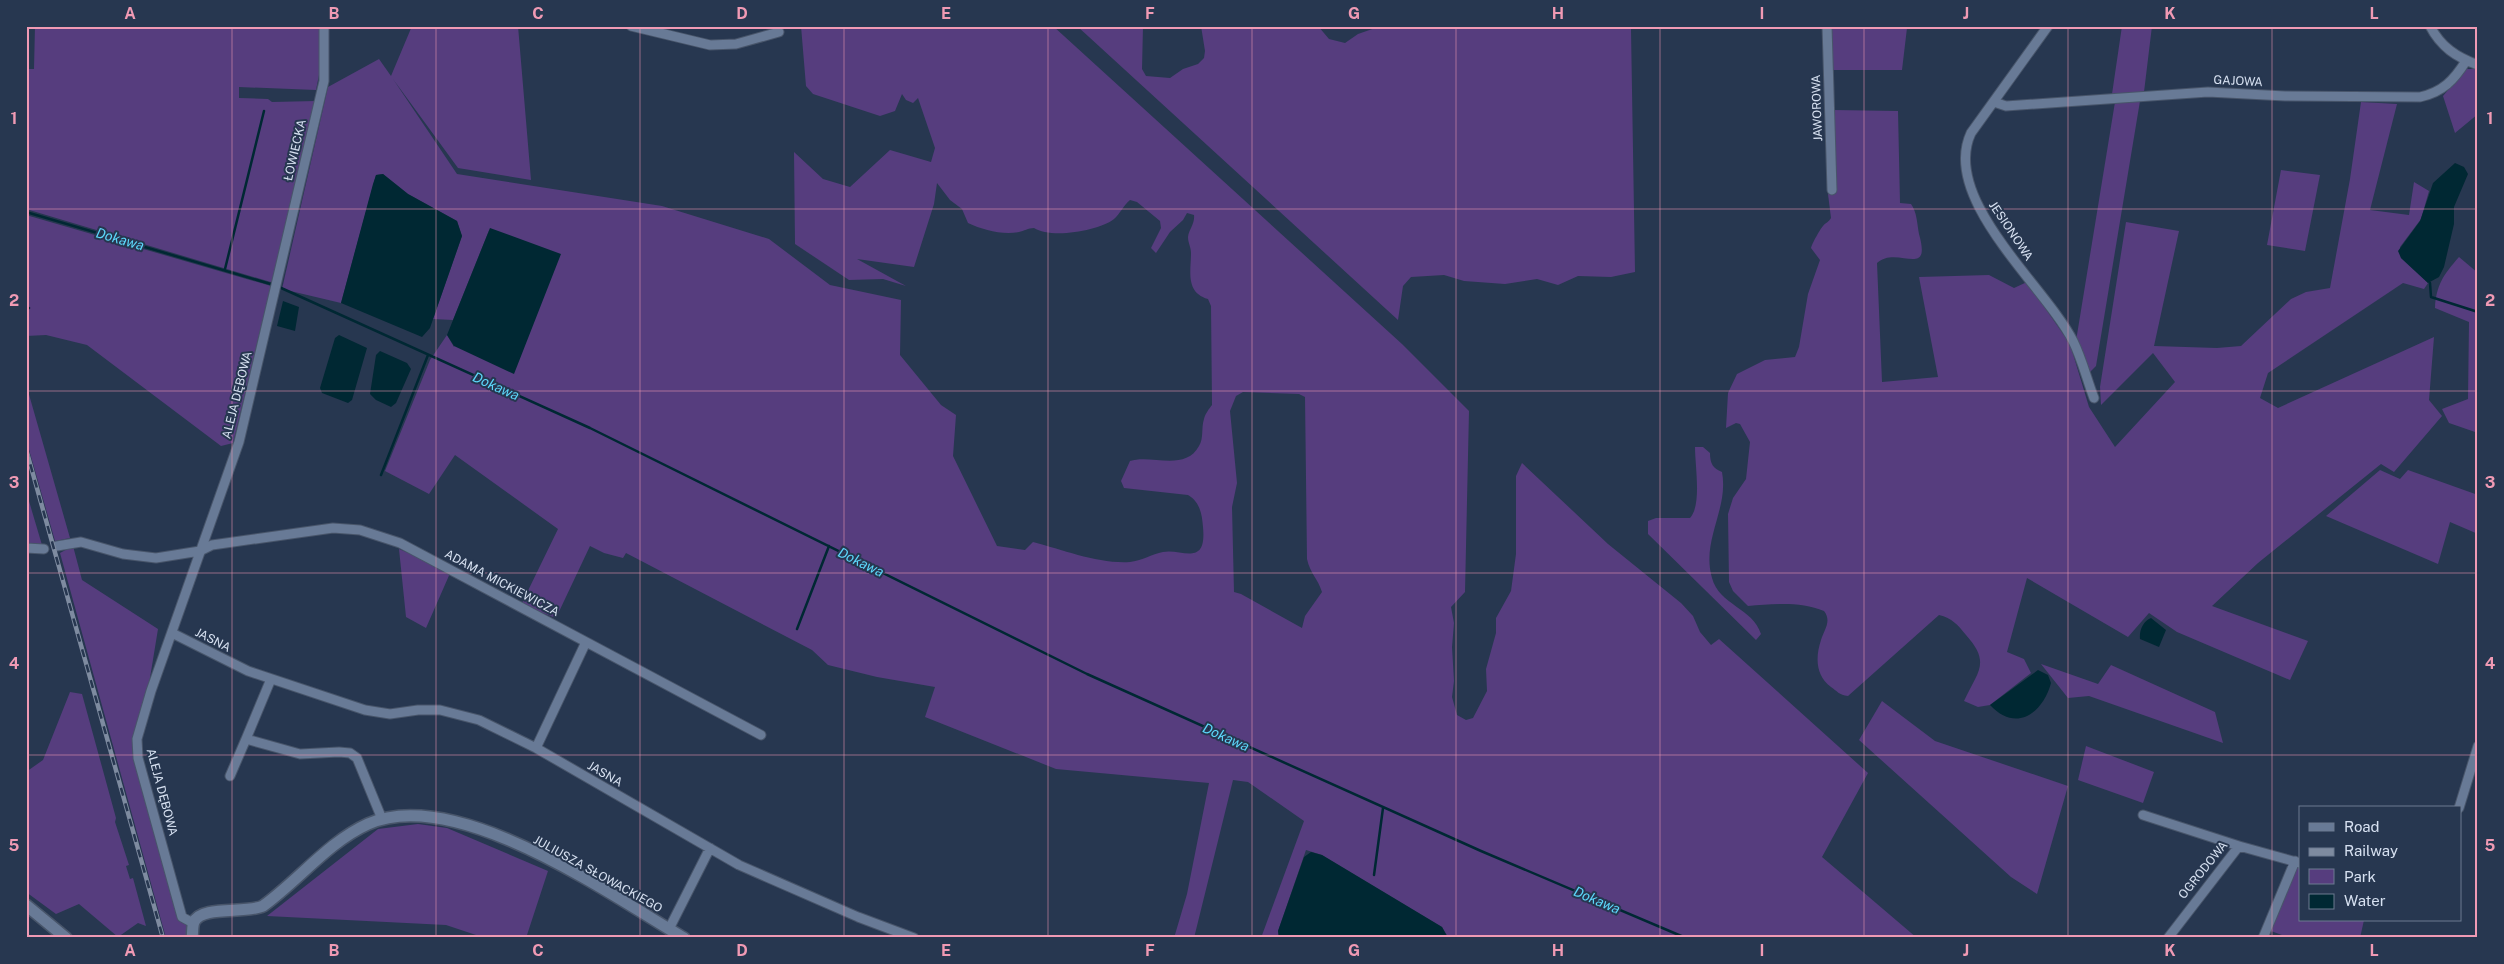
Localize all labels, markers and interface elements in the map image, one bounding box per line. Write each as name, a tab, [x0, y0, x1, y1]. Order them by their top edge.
text: A	[124, 4, 136, 23]
text: B	[329, 4, 340, 23]
text: C	[532, 4, 544, 23]
text: D	[736, 4, 748, 23]
text: E	[941, 4, 951, 23]
text: F	[1145, 4, 1155, 23]
text: G	[1348, 4, 1360, 23]
text: H	[1552, 4, 1564, 23]
text: I	[1760, 4, 1764, 23]
text: J	[1963, 4, 1969, 23]
text: K	[2164, 4, 2176, 23]
text: L	[2369, 4, 2379, 23]
street label: GAJOWA	[2213, 73, 2263, 89]
street label: JAWOROWA	[1809, 74, 1825, 142]
text: 1	[11, 109, 17, 128]
text: 1	[2487, 109, 2493, 128]
street label: ŁOWIECKA	[281, 117, 309, 182]
street label: JESIONOWA	[1986, 199, 2036, 264]
water label: Dokawa	[94, 225, 146, 253]
text: 2	[9, 291, 19, 310]
text: 2	[2485, 291, 2495, 310]
street label: ALEJA DĘBOWA	[219, 349, 255, 440]
water label: Dokawa	[470, 369, 522, 403]
text: 3	[9, 473, 19, 492]
text: 3	[2485, 473, 2495, 492]
water label: Dokawa	[835, 544, 887, 580]
street label: ADAMA MICKIEWICZA	[442, 547, 562, 619]
street label: JASNA	[193, 625, 234, 655]
text: 4	[9, 654, 20, 673]
text: 4	[2485, 654, 2496, 673]
water label: Dokawa	[1200, 720, 1252, 754]
street label: ALEJA DĘBOWA	[144, 747, 181, 838]
street label: JASNA	[585, 758, 625, 790]
legend	[2299, 806, 2462, 922]
text: Road	[2344, 818, 2380, 835]
street label: JULIUSZA SŁOWACKIEGO	[531, 833, 665, 915]
text: 5	[9, 836, 20, 855]
text: 5	[2485, 836, 2496, 855]
street label: OGRODOWA	[2176, 838, 2231, 902]
text: Railway	[2344, 842, 2398, 859]
text: Park	[2344, 868, 2376, 885]
water label: Dokawa	[1571, 883, 1623, 917]
text: Water	[2344, 892, 2386, 909]
text: A	[124, 941, 136, 960]
text: B	[329, 941, 340, 960]
text: C	[532, 941, 544, 960]
text: D	[736, 941, 748, 960]
text: E	[941, 941, 951, 960]
text: F	[1145, 941, 1155, 960]
text: G	[1348, 941, 1360, 960]
text: H	[1552, 941, 1564, 960]
text: I	[1760, 941, 1764, 960]
text: J	[1963, 941, 1969, 960]
text: K	[2164, 941, 2176, 960]
text: L	[2369, 941, 2379, 960]

